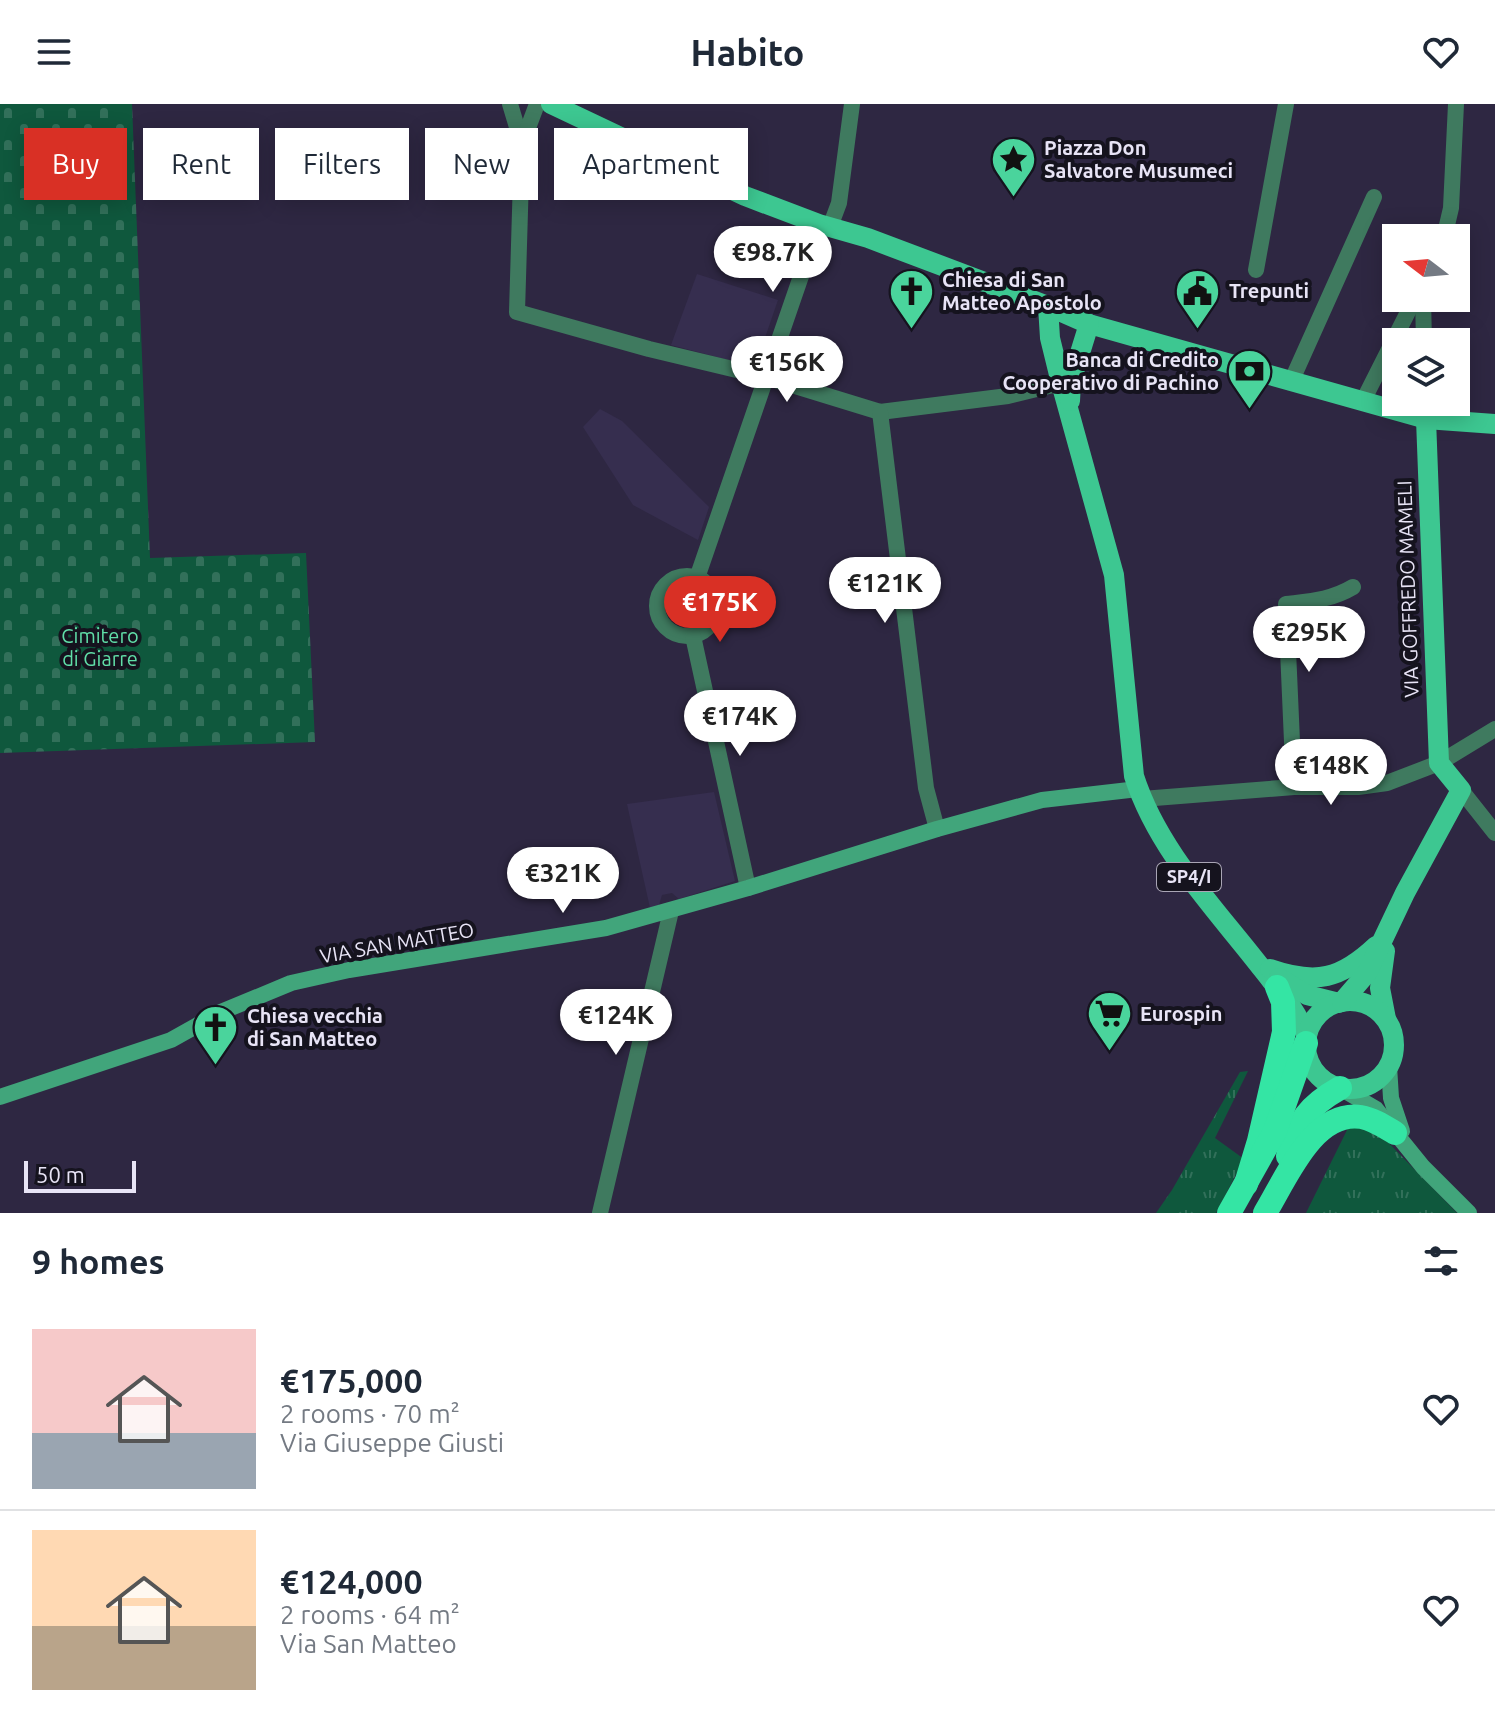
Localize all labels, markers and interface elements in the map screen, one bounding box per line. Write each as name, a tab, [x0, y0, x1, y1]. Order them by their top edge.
icon: menu	[32, 30, 76, 74]
icon: heart	[1419, 30, 1463, 74]
text: Habito	[691, 32, 804, 73]
chip: Buy	[24, 128, 127, 200]
chip: Rent	[143, 128, 259, 200]
chip: Filters	[275, 128, 409, 200]
chip: New	[425, 128, 538, 200]
chip: Apartment	[554, 128, 748, 200]
place icon: Piazza Don Salvatore Musumeci	[989, 136, 1037, 199]
place label: Piazza Don Salvatore Musumeci	[1044, 136, 1233, 182]
north arrow	[1382, 224, 1470, 312]
map controls	[1382, 224, 1470, 416]
pin: €98.7K	[708, 226, 838, 294]
text: €98.7K	[732, 237, 814, 266]
public building icon: Trepunti	[1174, 267, 1222, 330]
church icon: Chiesa di San Matteo Apostolo	[887, 268, 935, 331]
place label: Chiesa di San Matteo Apostolo	[942, 268, 1102, 314]
place label: Trepunti	[1229, 279, 1309, 302]
button: layers	[1382, 328, 1470, 416]
pin: €156K	[731, 336, 843, 404]
text: €156K	[749, 347, 825, 376]
place label: Banca di Credito Cooperativo di Pachino	[1002, 348, 1219, 394]
bank icon: Banca di Credito Cooperativo di Pachino	[1226, 348, 1274, 411]
street label: VIA GOFFREDO MAMELI	[1392, 480, 1423, 698]
pin: €121K	[829, 557, 941, 625]
text: €121K	[847, 568, 923, 597]
pin: €175K	[664, 576, 776, 644]
text: €175K	[682, 587, 758, 616]
pin: €295K	[1253, 606, 1365, 674]
text: €295K	[1271, 617, 1347, 646]
park label: Cimitero di Giarre	[61, 624, 139, 670]
pin: €174K	[684, 690, 796, 758]
text: €174K	[702, 701, 778, 730]
pin: €148K	[1275, 739, 1387, 807]
text: €148K	[1293, 750, 1369, 779]
pin: €321K	[507, 847, 619, 915]
text: €321K	[525, 858, 601, 887]
road number: SP4/I	[1157, 863, 1221, 891]
street label: VIA SAN MATTEO	[318, 918, 476, 967]
pin: €124K	[560, 989, 672, 1057]
supermarket icon: Eurospin	[1085, 990, 1133, 1053]
text: €124K	[578, 1000, 654, 1029]
place label: Eurospin	[1140, 1002, 1222, 1025]
church icon: Chiesa vecchia di San Matteo	[192, 1003, 240, 1066]
place label: Chiesa vecchia di San Matteo	[247, 1004, 383, 1050]
scale bar	[24, 1157, 136, 1193]
text: 50 m	[36, 1162, 85, 1187]
icon: filters	[1419, 1239, 1463, 1283]
text: 9 homes	[32, 1242, 165, 1280]
icon: home	[96, 1361, 192, 1457]
text: €175,000	[280, 1361, 423, 1399]
icon: heart	[1419, 1387, 1463, 1431]
text: 2 rooms · 70 m²	[280, 1399, 460, 1428]
text: Via Giuseppe Giusti	[280, 1428, 504, 1457]
icon: home	[96, 1562, 192, 1658]
text: €124,000	[280, 1562, 423, 1600]
icon: heart	[1419, 1588, 1463, 1632]
text: 2 rooms · 64 m²	[280, 1600, 460, 1629]
text: Via San Matteo	[280, 1629, 457, 1658]

